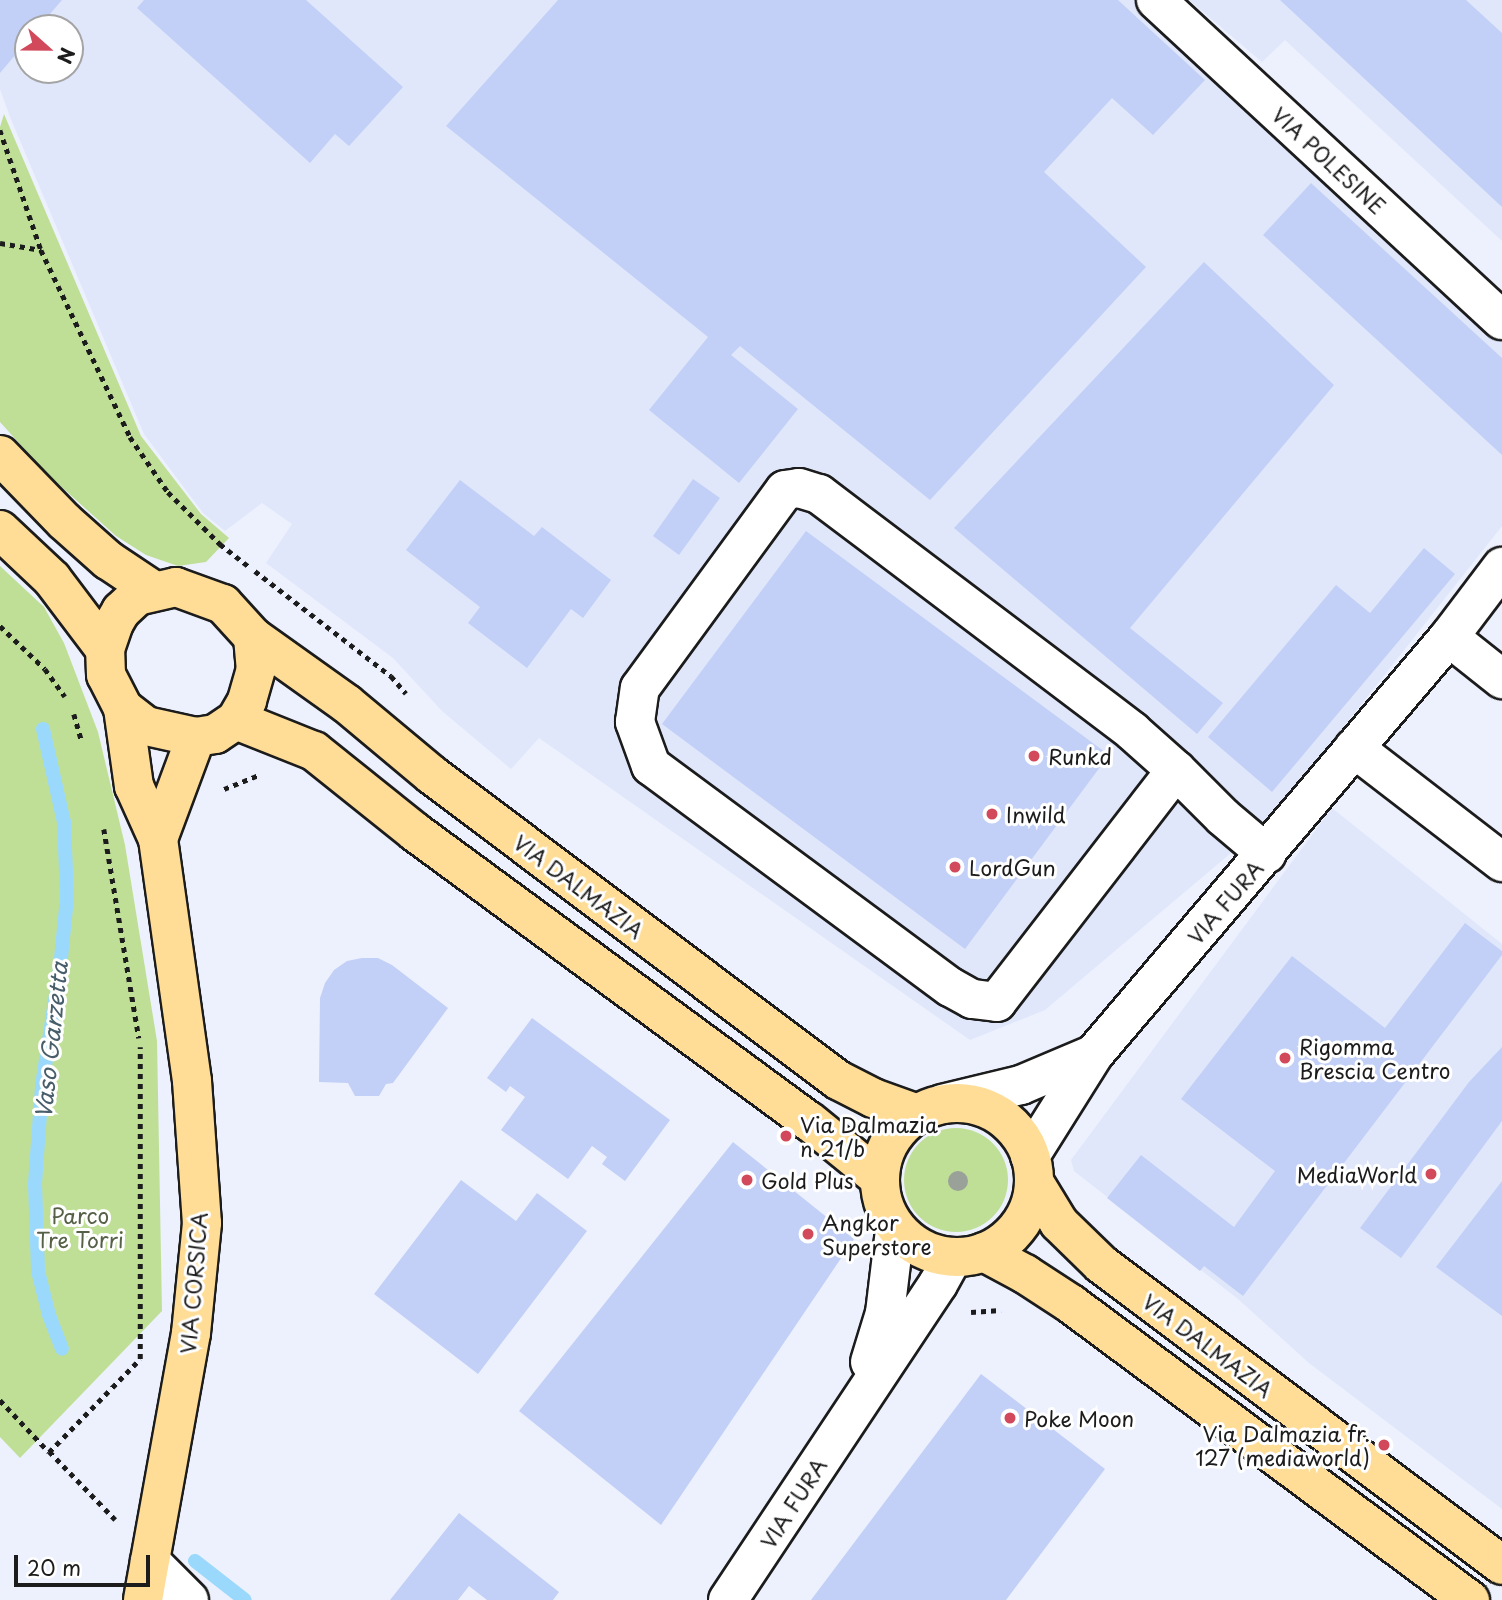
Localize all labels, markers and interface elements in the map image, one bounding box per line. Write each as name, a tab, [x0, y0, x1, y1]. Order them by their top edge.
north arrow	[14, 14, 84, 84]
text: N	[51, 44, 83, 68]
street label: VIA POLESINE	[1267, 101, 1391, 219]
place label: Runkd	[1048, 743, 1112, 769]
marker: Runkd	[1026, 748, 1042, 764]
place label: Inwild	[1006, 801, 1066, 827]
marker: Inwild	[984, 806, 1000, 822]
street label: VIA DALMAZIA	[508, 828, 650, 944]
place label: LordGun	[969, 854, 1056, 880]
street label: VIA FURA	[1181, 854, 1269, 950]
marker: LordGun	[947, 859, 963, 875]
water label: Vaso Garzetta	[29, 960, 73, 1120]
place label: Rigomma Brescia Centro	[1299, 1033, 1451, 1083]
marker: Rigomma Brescia Centro	[1277, 1050, 1293, 1066]
place label: Via Dalmazia n 21/b	[800, 1111, 937, 1161]
marker: Via Dalmazia n 21/b	[778, 1128, 794, 1144]
place label: MediaWorld	[1297, 1161, 1417, 1187]
marker: MediaWorld	[1423, 1166, 1439, 1182]
place label: Gold Plus	[761, 1167, 855, 1193]
marker: Gold Plus	[739, 1172, 755, 1188]
park label: Parco Tre Torri	[36, 1202, 124, 1252]
place label: Angkor Superstore	[822, 1209, 932, 1259]
street label: VIA CORSICA	[174, 1211, 212, 1355]
marker: Angkor Superstore	[800, 1226, 816, 1242]
street label: VIA DALMAZIA	[1137, 1287, 1279, 1403]
place label: Poke Moon	[1024, 1405, 1134, 1431]
marker: Poke Moon	[1002, 1410, 1018, 1426]
place label: Via Dalmazia fr. 127 (mediaworld)	[1195, 1420, 1370, 1470]
marker: Via Dalmazia fr. 127 (mediaworld)	[1376, 1437, 1392, 1453]
street label: VIA FURA	[754, 1452, 832, 1554]
scale bar	[18, 1540, 154, 1584]
text: 20 m	[27, 1551, 81, 1583]

